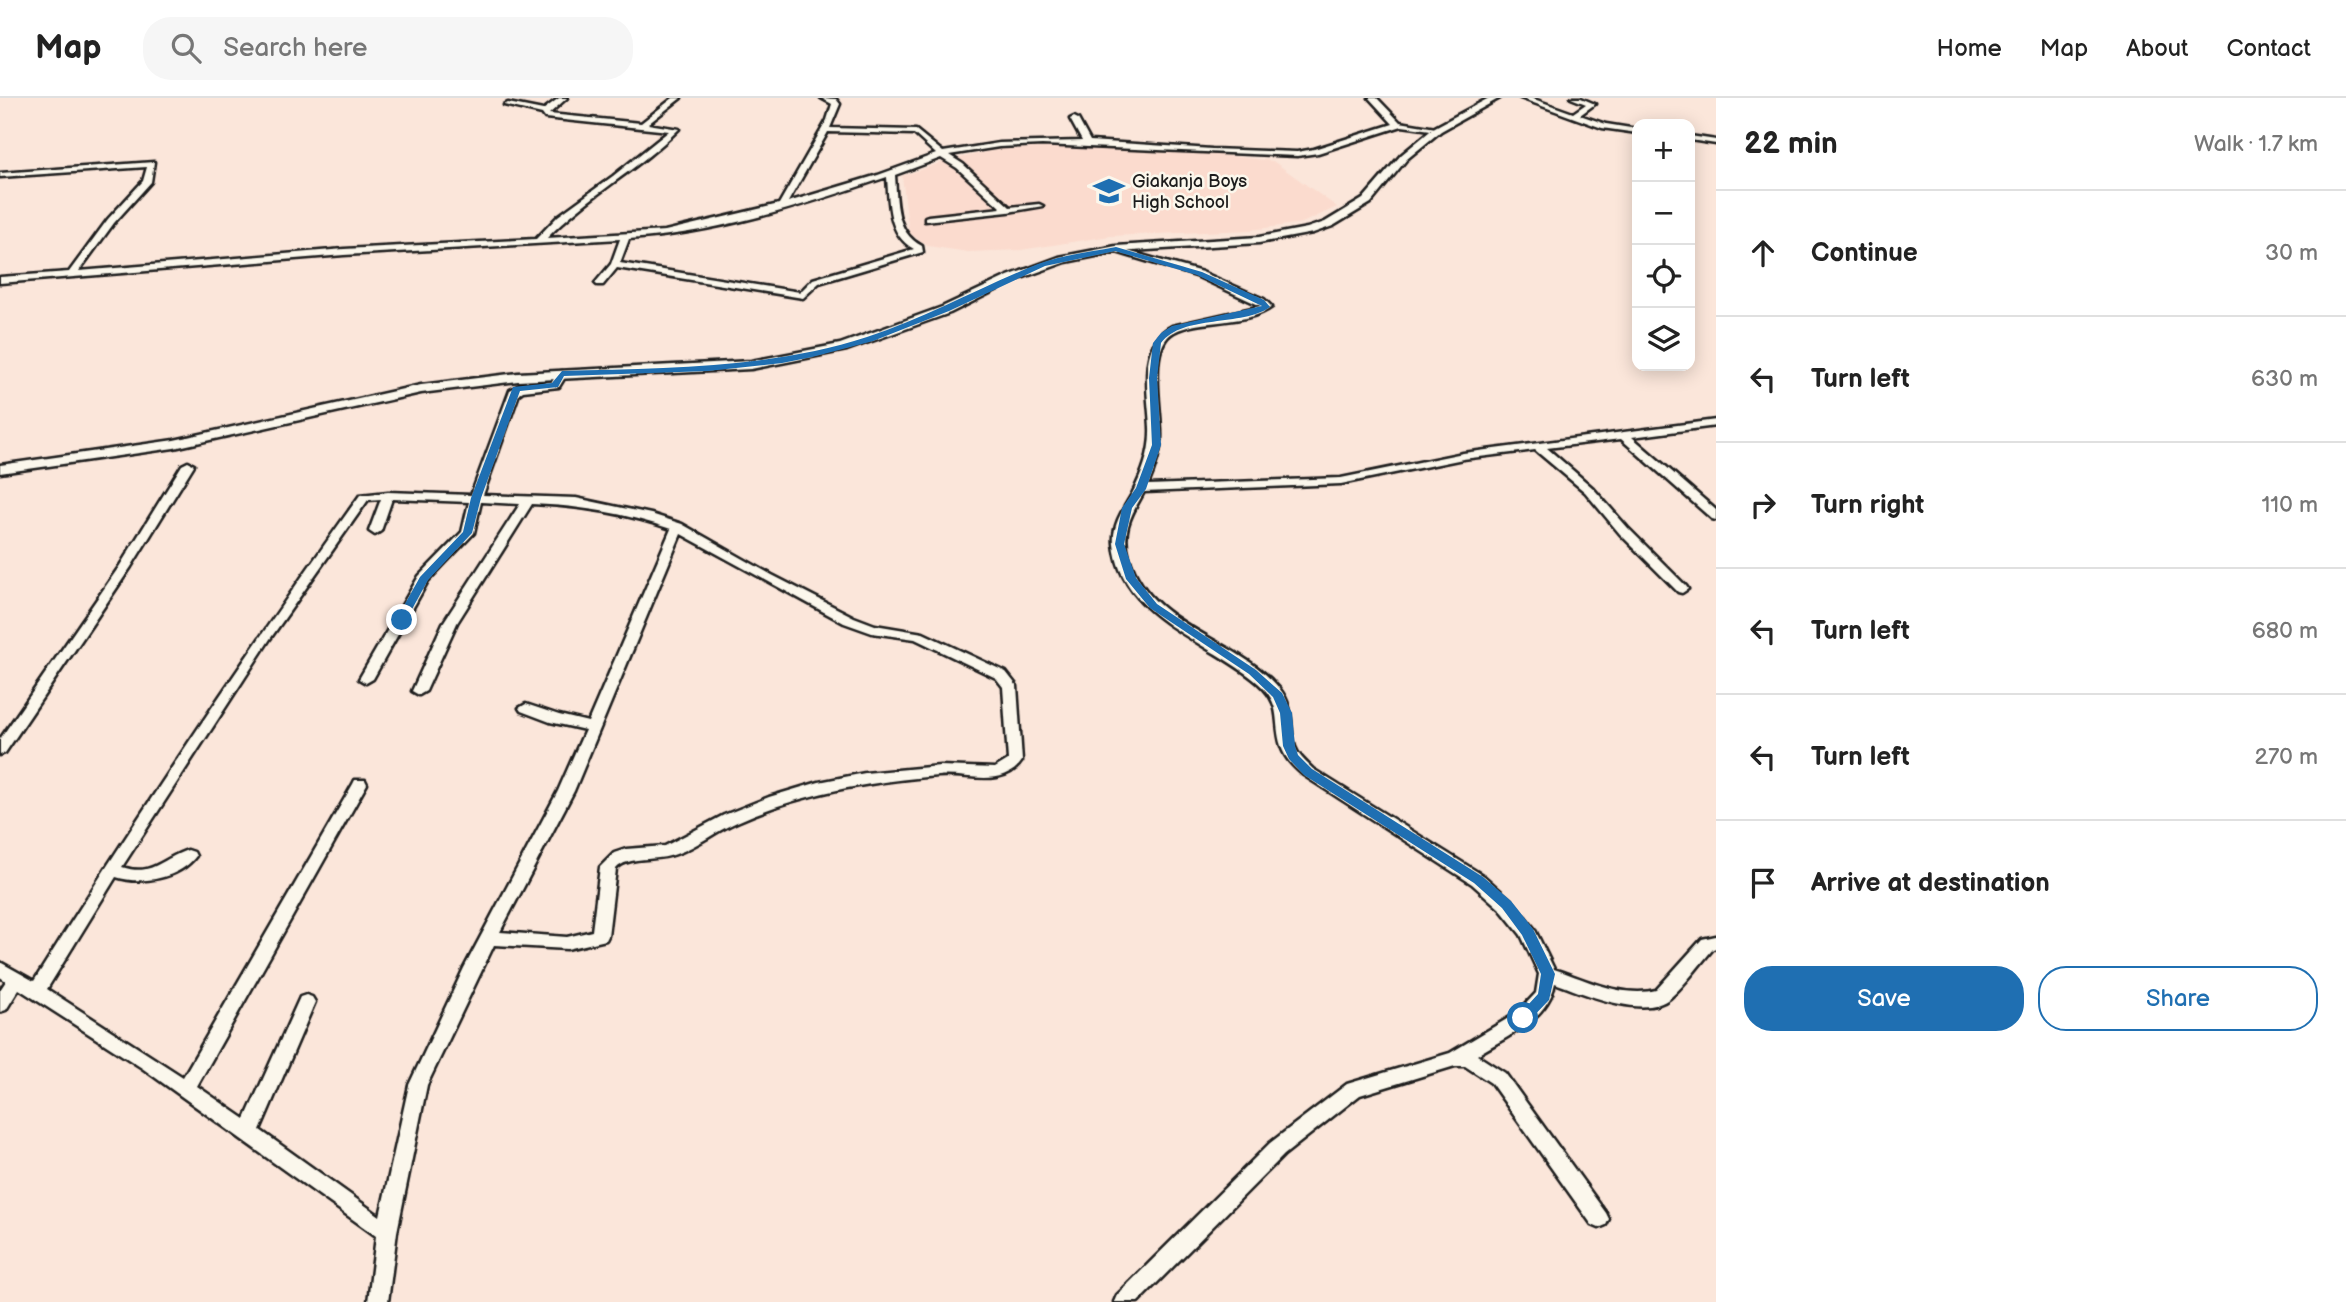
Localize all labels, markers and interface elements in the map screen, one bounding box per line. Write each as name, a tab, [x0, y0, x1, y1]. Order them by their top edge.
search box	[143, 17, 633, 80]
text: Map	[35, 28, 101, 68]
icon: search	[167, 29, 205, 67]
text: Search here	[223, 33, 367, 64]
text: Home	[1937, 34, 2002, 63]
text: Map	[2040, 34, 2088, 63]
text: About	[2126, 34, 2188, 63]
text: Contact	[2226, 34, 2311, 63]
map controls	[1632, 119, 1695, 371]
button: +	[1632, 119, 1695, 182]
text: 22 min	[1744, 126, 1838, 162]
text: Walk · 1.7 km	[2194, 130, 2318, 158]
place label: Giakanja Boys High School	[1132, 171, 1247, 213]
school or university icon: Giakanja Boys High School	[1092, 174, 1126, 208]
button: −	[1632, 182, 1695, 245]
icon: ahead	[1744, 234, 1782, 272]
text: Continue	[1811, 238, 1918, 269]
text: 30 m	[2265, 239, 2318, 267]
button: locate	[1632, 245, 1695, 308]
button: layers	[1632, 308, 1695, 371]
icon: left	[1744, 360, 1782, 398]
text: Turn left	[1811, 364, 1910, 395]
text: 630 m	[2251, 365, 2318, 393]
icon: right	[1744, 486, 1782, 524]
text: Turn right	[1811, 490, 1924, 521]
text: 110 m	[2261, 491, 2318, 519]
route end	[386, 604, 417, 635]
icon: left	[1744, 612, 1782, 650]
text: Turn left	[1811, 616, 1910, 647]
text: 680 m	[2252, 617, 2318, 645]
icon: left	[1744, 738, 1782, 776]
text: Turn left	[1811, 742, 1910, 773]
text: 270 m	[2254, 743, 2318, 771]
icon: arrive	[1744, 864, 1782, 902]
text: Arrive at destination	[1811, 868, 2050, 899]
button: Save	[1744, 966, 2024, 1031]
button: Share	[2038, 966, 2318, 1031]
route start	[1507, 1002, 1538, 1033]

